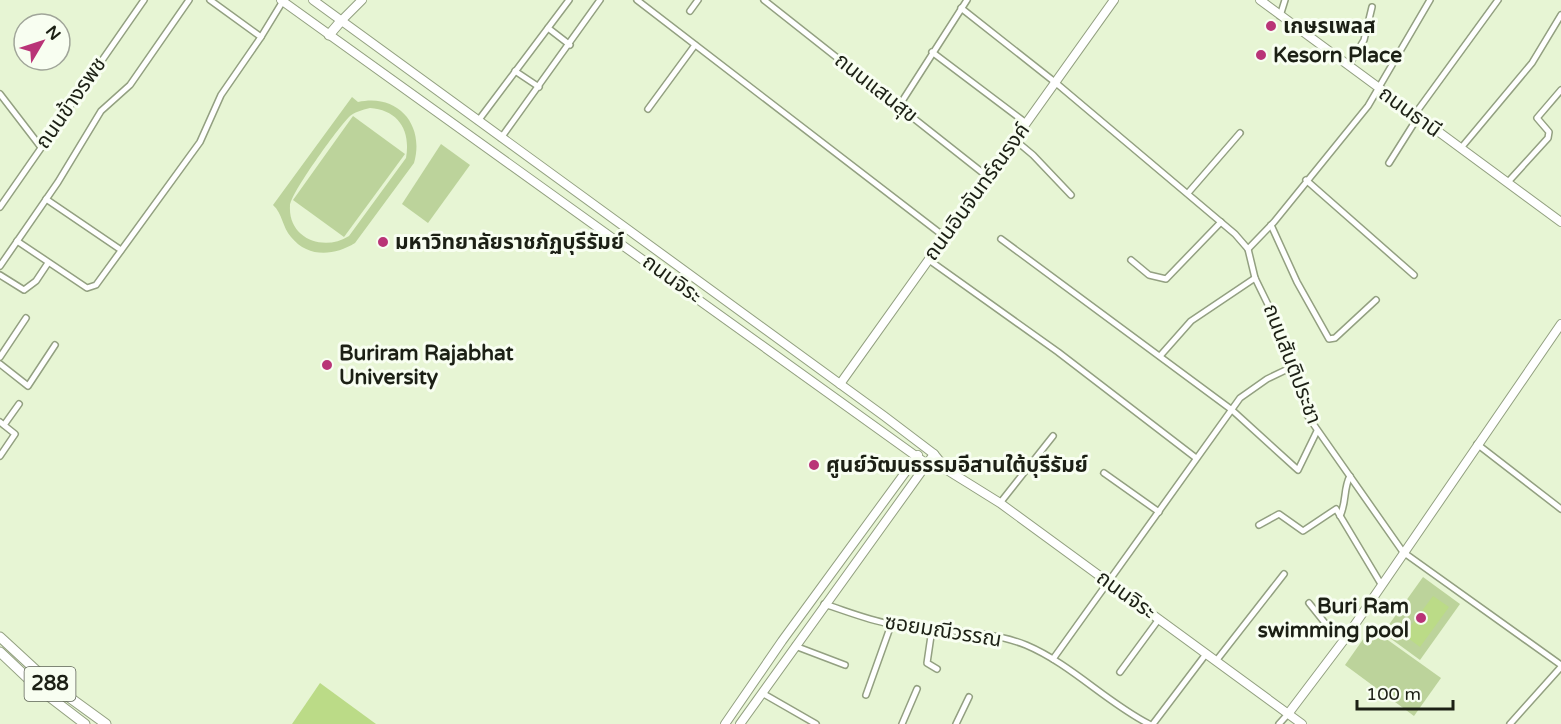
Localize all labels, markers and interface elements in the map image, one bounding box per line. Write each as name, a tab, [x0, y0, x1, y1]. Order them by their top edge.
north arrow	[12, 12, 72, 72]
place label: เกษรเพลส	[1283, 14, 1376, 39]
marker: เกษรเพลส	[1264, 19, 1278, 33]
text: N	[41, 22, 65, 44]
place label: Kesorn Place	[1273, 43, 1402, 68]
street label: ถนนแสนสุข	[829, 48, 923, 128]
marker: Kesorn Place	[1254, 48, 1268, 62]
street label: ถนนข้างรพช	[30, 52, 112, 154]
street label: ถนนธานี	[1374, 81, 1446, 143]
street label: ถนนอินจันทร์ณรงค์	[919, 118, 1035, 266]
place label: มหาวิทยาลัยราชภัฏบุรีรัมย์	[395, 230, 624, 255]
marker: มหาวิทยาลัยราชภัฏบุรีรัมย์	[376, 235, 390, 249]
street label: ถนนจิระ	[638, 249, 706, 309]
street label: ถนนสันติประชา	[1258, 300, 1326, 428]
place label: Buriram Rajabhat University	[339, 341, 514, 390]
marker: Buriram Rajabhat University	[320, 358, 334, 372]
place label: ศูนย์วัฒนธรรมอีสานใต้บุรีรัมย์	[826, 453, 1088, 478]
marker: ศูนย์วัฒนธรรมอีสานใต้บุรีรัมย์	[807, 458, 821, 472]
street label: ถนนจิระ	[1092, 565, 1160, 625]
place label: Buri Ram swimming pool	[1258, 594, 1409, 643]
street label: ซอยมณีวรรณ	[883, 609, 1003, 653]
marker: Buri Ram swimming pool	[1414, 611, 1428, 625]
road number: 288	[25, 667, 76, 701]
scale bar	[1357, 673, 1453, 711]
text: 100 m	[1366, 683, 1421, 705]

